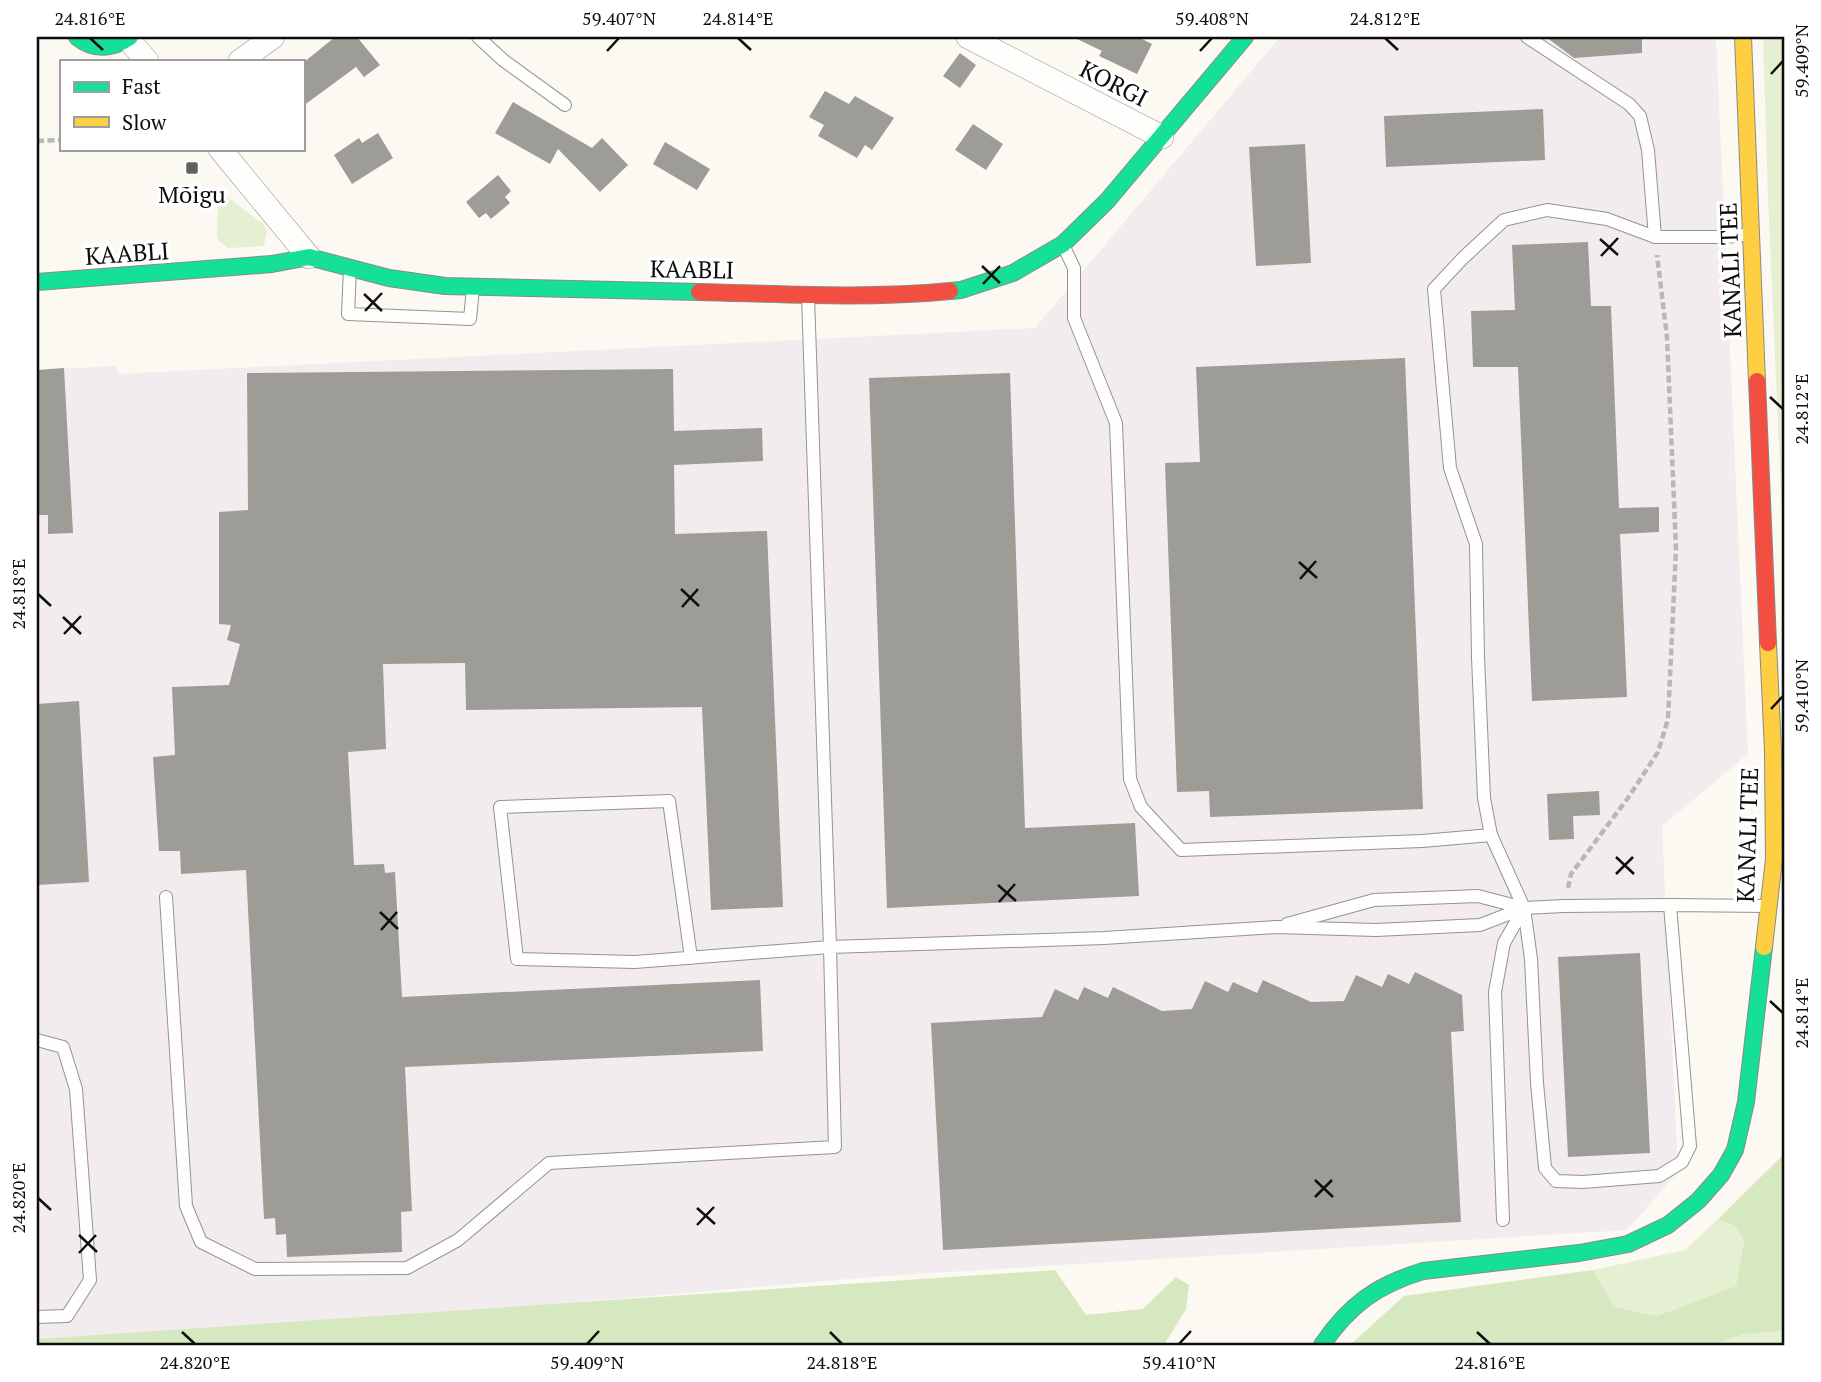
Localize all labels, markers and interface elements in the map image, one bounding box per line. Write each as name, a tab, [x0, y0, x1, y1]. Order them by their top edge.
text: 24.816°E	[54, 6, 126, 30]
text: 59.407°N	[582, 6, 656, 30]
text: 24.814°E	[702, 6, 774, 30]
text: 59.408°N	[1175, 6, 1249, 30]
text: 24.812°E	[1349, 6, 1421, 30]
text: 59.409°N	[1789, 24, 1813, 98]
street label: KORGI	[1075, 52, 1153, 114]
legend	[60, 60, 304, 150]
text: Fast	[122, 72, 161, 100]
text: Slow	[122, 108, 167, 136]
marker: Mõigu	[184, 160, 200, 176]
place label: Mõigu	[158, 178, 226, 210]
street label: KANALI TEE	[1712, 202, 1748, 338]
street label: KAABLI	[84, 234, 170, 272]
street label: KAABLI	[650, 252, 734, 286]
text: 24.812°E	[1789, 373, 1813, 445]
text: 24.818°E	[6, 558, 30, 630]
text: 59.410°N	[1789, 659, 1813, 733]
street label: KANALI TEE	[1729, 767, 1765, 903]
text: 24.814°E	[1789, 977, 1813, 1049]
text: 24.820°E	[6, 1162, 30, 1234]
text: 24.820°E	[159, 1350, 231, 1374]
text: 59.409°N	[550, 1350, 624, 1374]
text: 24.818°E	[806, 1350, 878, 1374]
text: 59.410°N	[1142, 1350, 1216, 1374]
text: 24.816°E	[1454, 1350, 1526, 1374]

